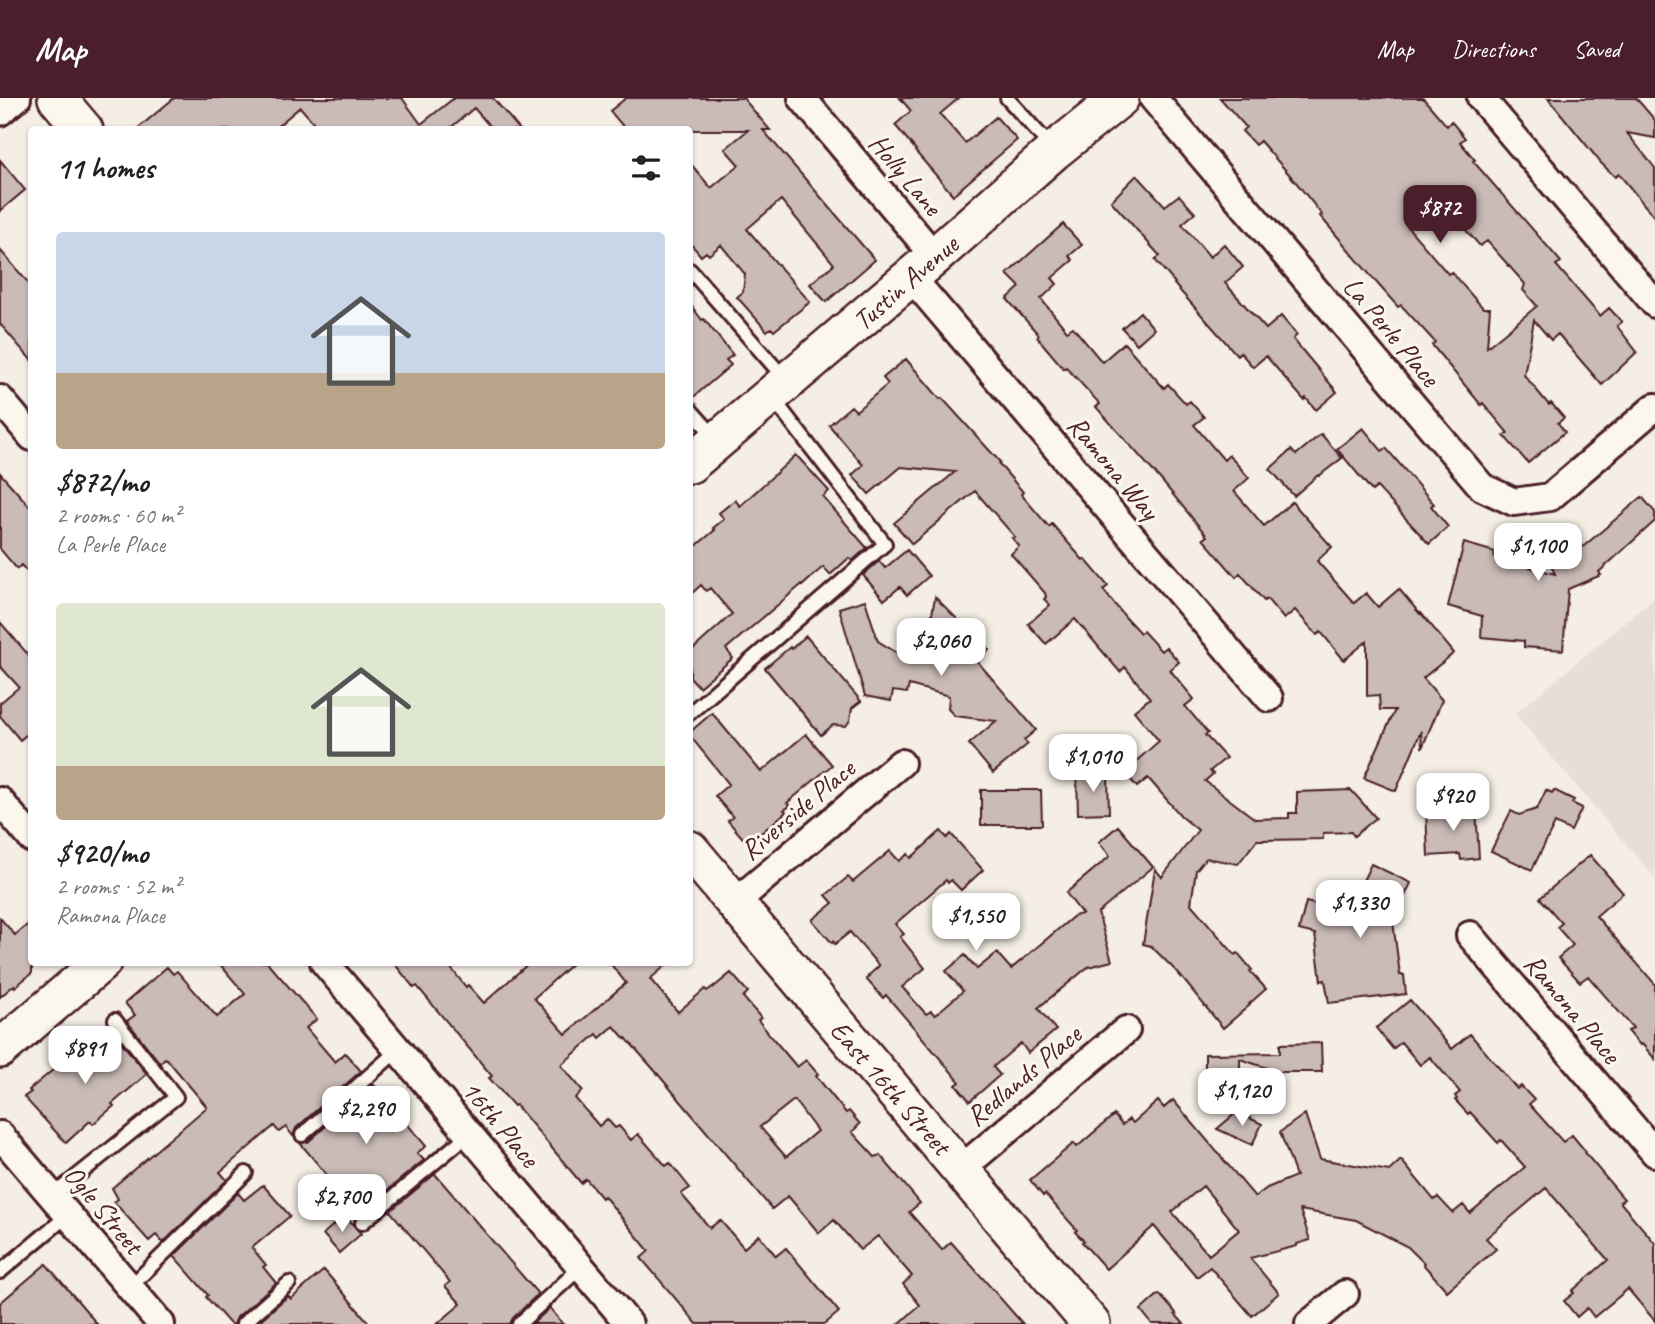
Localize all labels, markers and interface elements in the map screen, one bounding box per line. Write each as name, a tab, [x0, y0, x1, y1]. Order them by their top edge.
text: Map	[35, 28, 86, 70]
text: Map	[1377, 34, 1414, 64]
text: Directions	[1452, 34, 1535, 64]
text: Saved	[1573, 34, 1620, 64]
street label: Holly Lane	[861, 126, 951, 224]
text: 11 homes	[56, 149, 154, 187]
icon: filters	[627, 149, 665, 187]
pin: $872	[1399, 186, 1481, 245]
text: $872	[1419, 193, 1461, 222]
street label: Tustin Avenue	[845, 226, 967, 338]
street label: La Perle Place	[1336, 269, 1449, 395]
icon: home	[298, 278, 424, 404]
street label: Ramona Way	[1060, 408, 1169, 528]
text: $872/mo	[56, 463, 148, 501]
text: 2 rooms · 60 m²	[56, 501, 180, 530]
pin: $1,100	[1481, 524, 1595, 583]
text: La Perle Place	[56, 530, 165, 559]
text: $1,100	[1510, 531, 1566, 560]
pin: $2,060	[884, 618, 998, 678]
text: $2,060	[913, 626, 969, 655]
icon: home	[298, 649, 424, 775]
pin: $1,010	[1036, 734, 1150, 794]
text: $1,010	[1065, 742, 1121, 771]
street label: Riverside Place	[733, 750, 863, 868]
pin: $920	[1412, 774, 1494, 833]
text: $920	[1432, 781, 1474, 810]
text: $920/mo	[56, 834, 148, 872]
text: 2 rooms · 52 m²	[56, 872, 180, 901]
pin: $1,330	[1303, 880, 1417, 940]
text: $1,330	[1332, 888, 1388, 917]
pin: $1,550	[919, 894, 1033, 953]
text: Ramona Place	[56, 901, 165, 930]
text: $1,550	[948, 901, 1004, 930]
street label: Ramona Place	[1517, 946, 1630, 1072]
street label: East 16th Street	[823, 1013, 960, 1164]
street label: Redlands Place	[959, 1016, 1090, 1134]
pin: $891	[44, 1026, 126, 1086]
text: $891	[64, 1034, 106, 1063]
pin: $1,120	[1185, 1068, 1299, 1128]
street label: 16th Place	[454, 1073, 548, 1175]
text: $1,120	[1214, 1076, 1270, 1105]
pin: $2,290	[309, 1086, 423, 1146]
text: $2,290	[338, 1094, 394, 1123]
street label: Ogle Street	[56, 1158, 153, 1263]
pin: $2,700	[285, 1174, 399, 1234]
text: $2,700	[314, 1182, 370, 1211]

